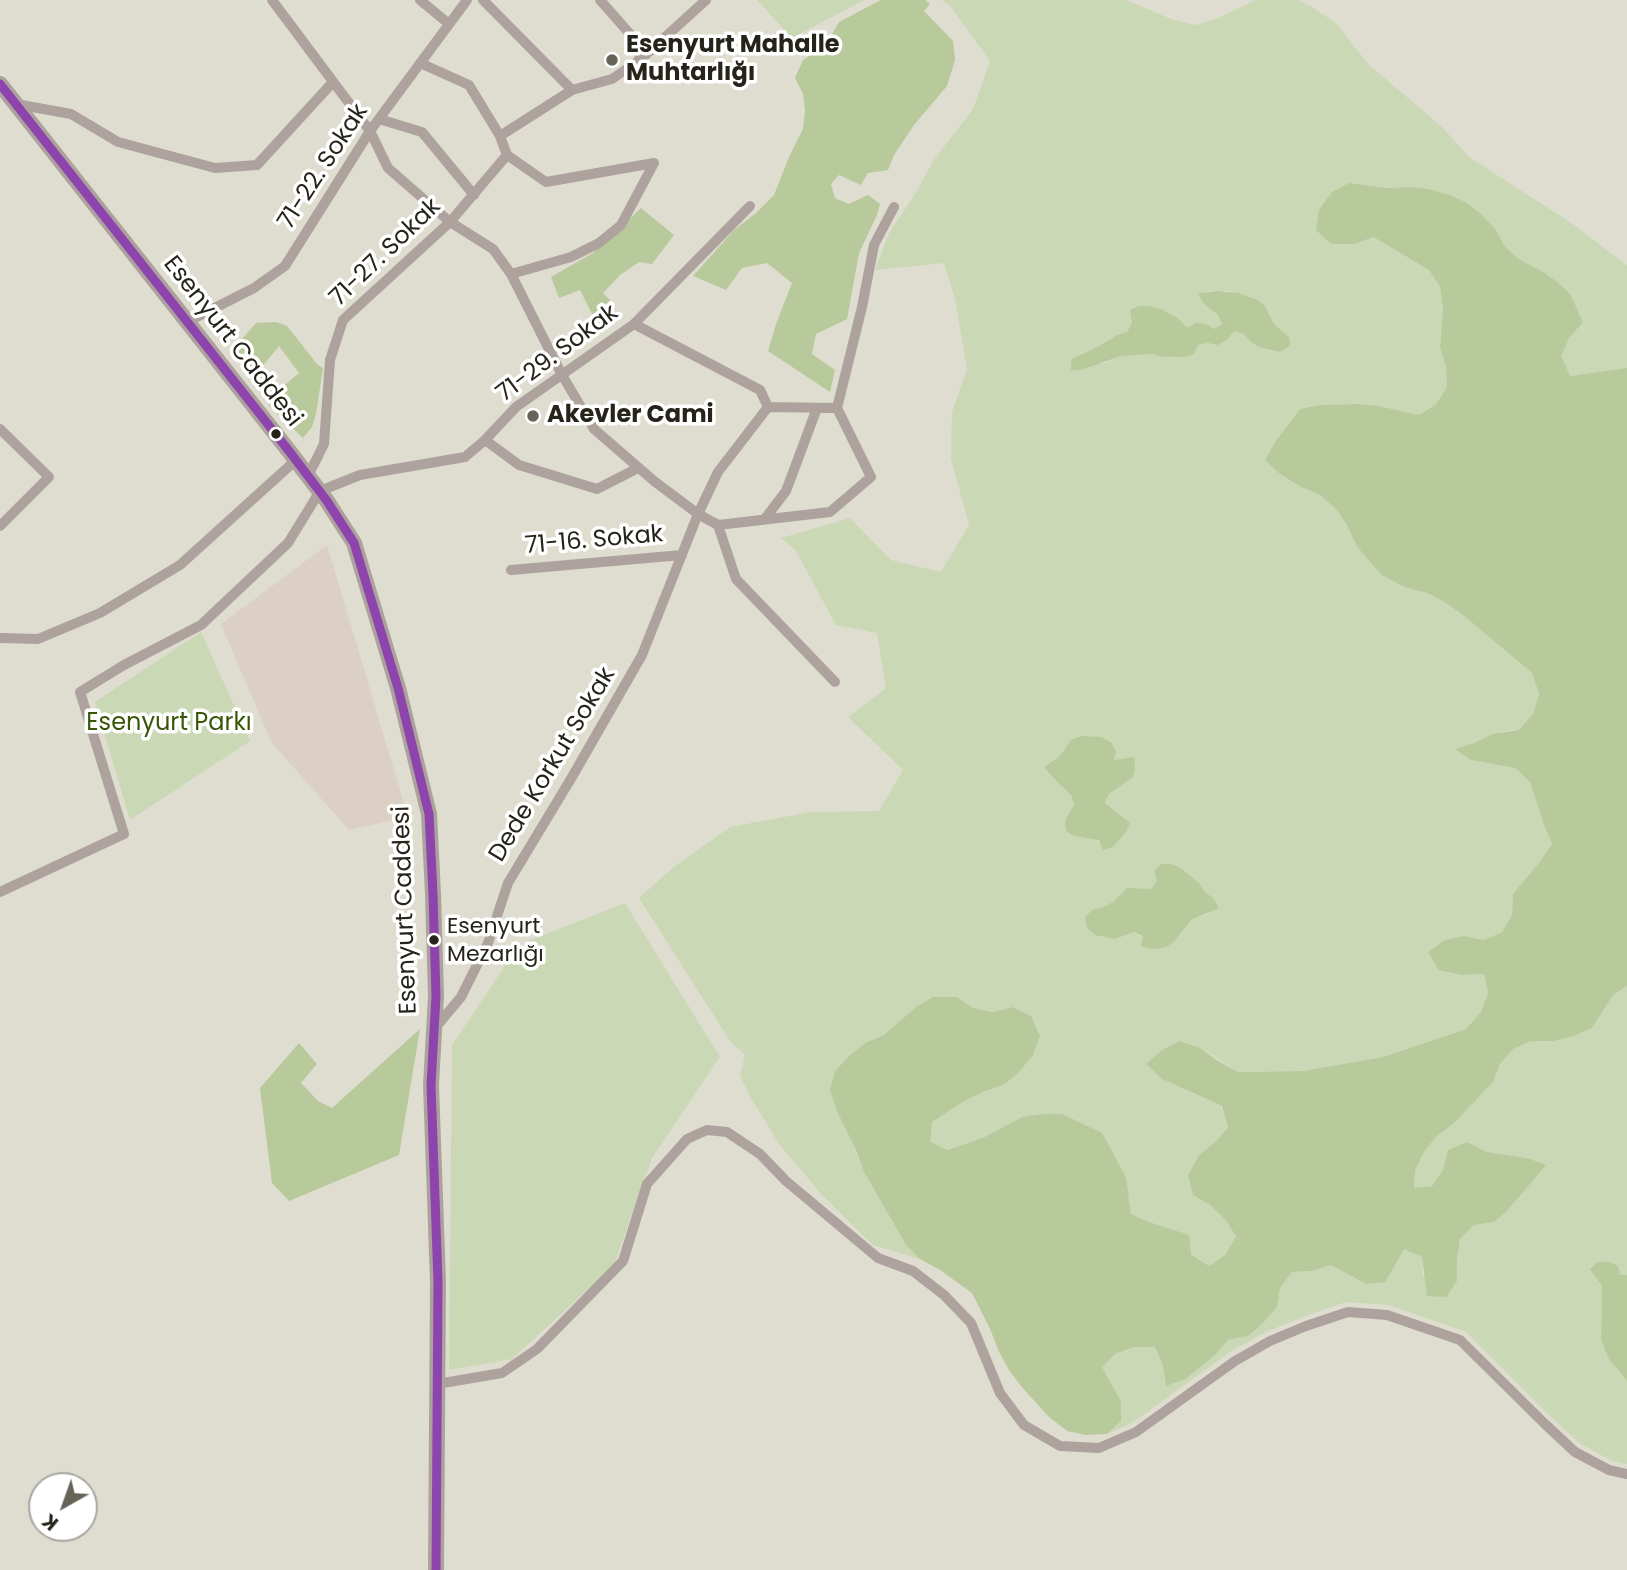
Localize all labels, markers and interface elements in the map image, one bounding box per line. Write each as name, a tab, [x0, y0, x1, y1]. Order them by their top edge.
place label: Esenyurt Mahalle Muhtarlığı	[626, 32, 840, 88]
marker: Esenyurt Mahalle Muhtarlığı	[604, 52, 620, 68]
street label: 71-22. Sokak	[273, 99, 375, 235]
street label: 71-27. Sokak	[325, 193, 447, 313]
street label: Esenyurt Caddesi	[156, 251, 308, 433]
street label: 71-29. Sokak	[492, 299, 624, 409]
place label: Akevler Cami	[547, 402, 714, 430]
marker: Akevler Cami	[525, 408, 541, 424]
unlabelled marker	[269, 427, 283, 441]
street label: 71-16. Sokak	[524, 521, 664, 561]
street label: Dede Korkut Sokak	[484, 663, 622, 867]
park label: Esenyurt Parkı	[86, 710, 252, 738]
street label: Esenyurt Caddesi	[388, 805, 424, 1015]
place label: Esenyurt Mezarlığı	[447, 914, 544, 965]
marker: Esenyurt Mezarlığı	[427, 933, 441, 947]
north arrow	[28, 1472, 98, 1542]
text: K	[37, 1507, 64, 1537]

